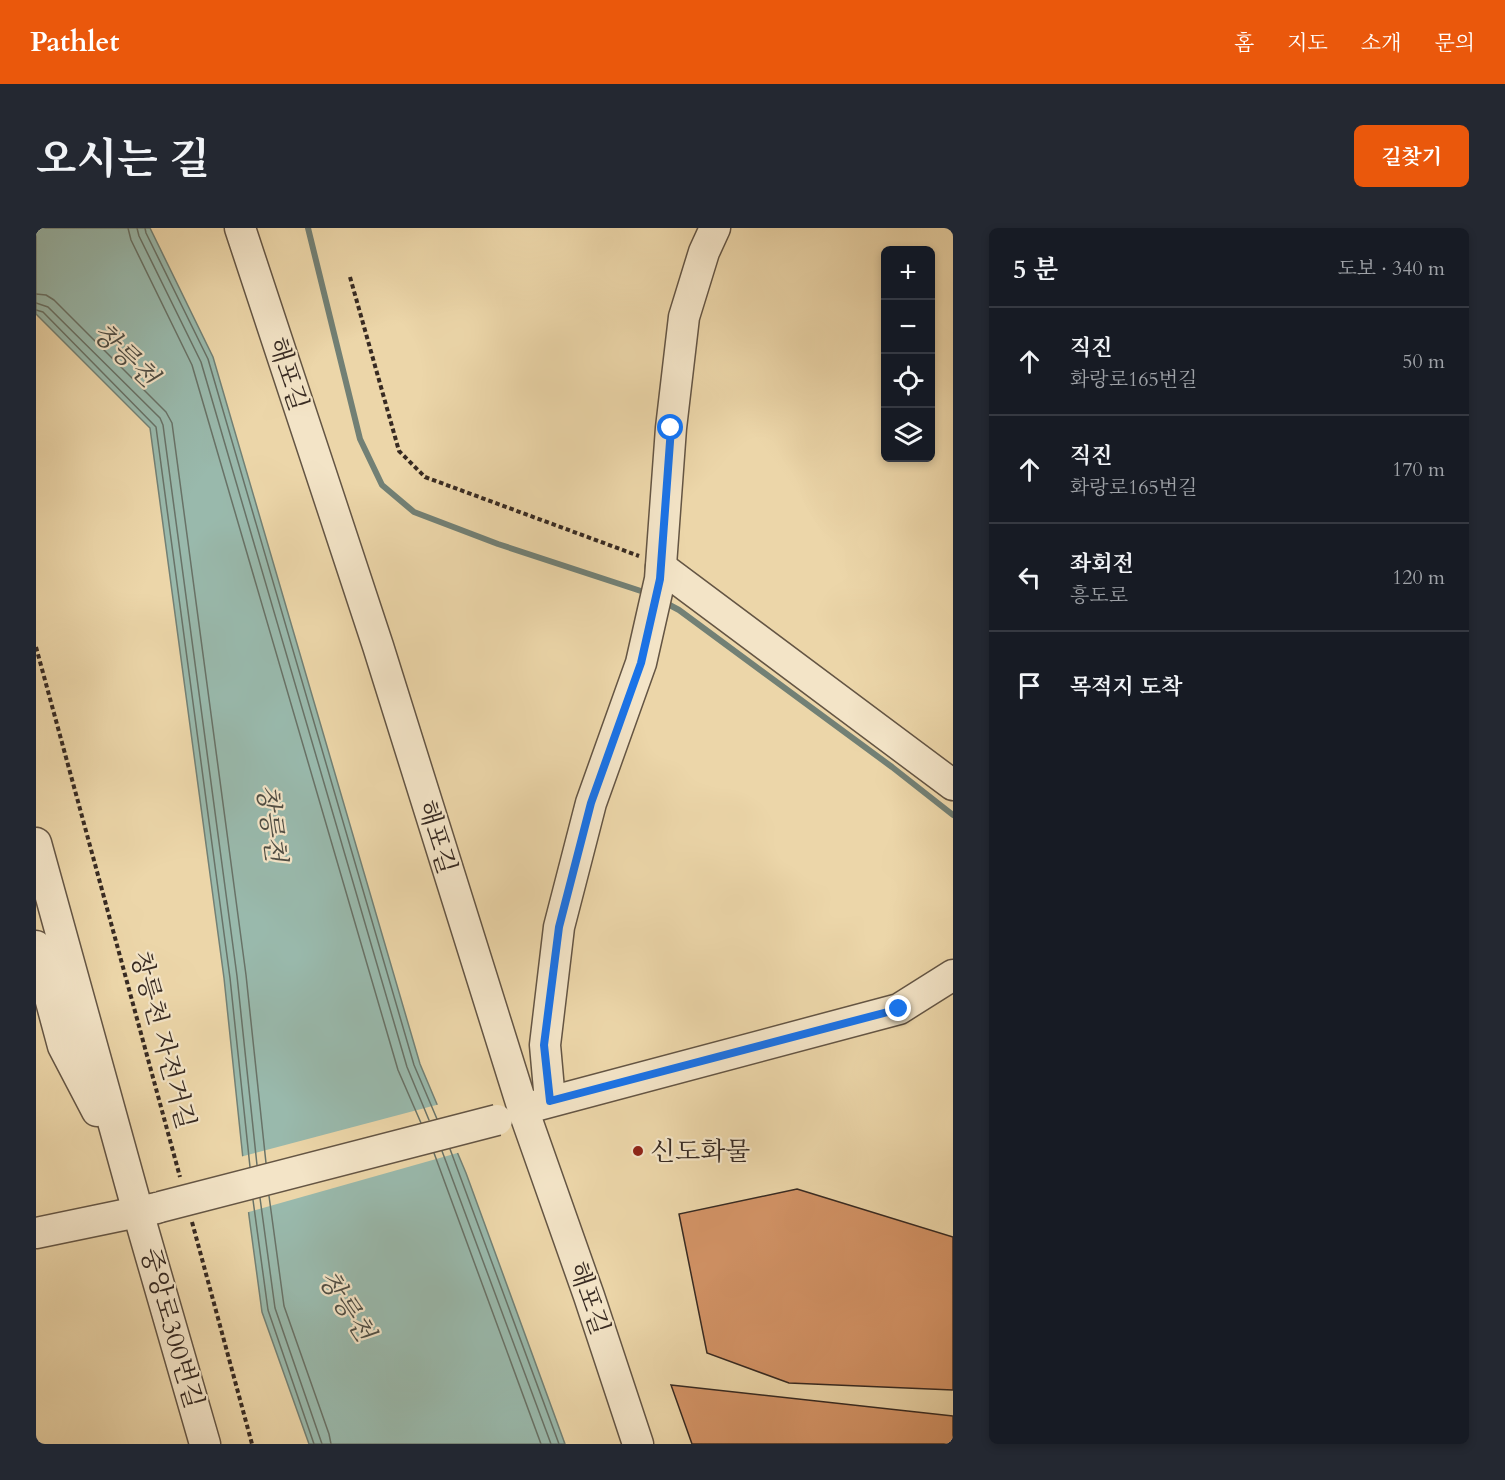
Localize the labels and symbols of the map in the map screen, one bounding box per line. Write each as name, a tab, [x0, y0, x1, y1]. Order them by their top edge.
water label: 창릉천	[84, 315, 167, 397]
street label: 해포길	[260, 333, 316, 415]
route start	[657, 414, 683, 440]
water label: 창릉천	[248, 782, 294, 866]
street label: 해포길	[409, 796, 465, 878]
street label: 창릉천 자전거길	[122, 947, 204, 1133]
route end	[885, 995, 911, 1021]
place label: 신도화물	[650, 1134, 750, 1169]
marker: 신도화물	[631, 1144, 645, 1158]
street label: 중앙로300번길	[132, 1244, 212, 1412]
street label: 해포길	[560, 1257, 618, 1339]
water label: 창릉천	[309, 1263, 384, 1350]

